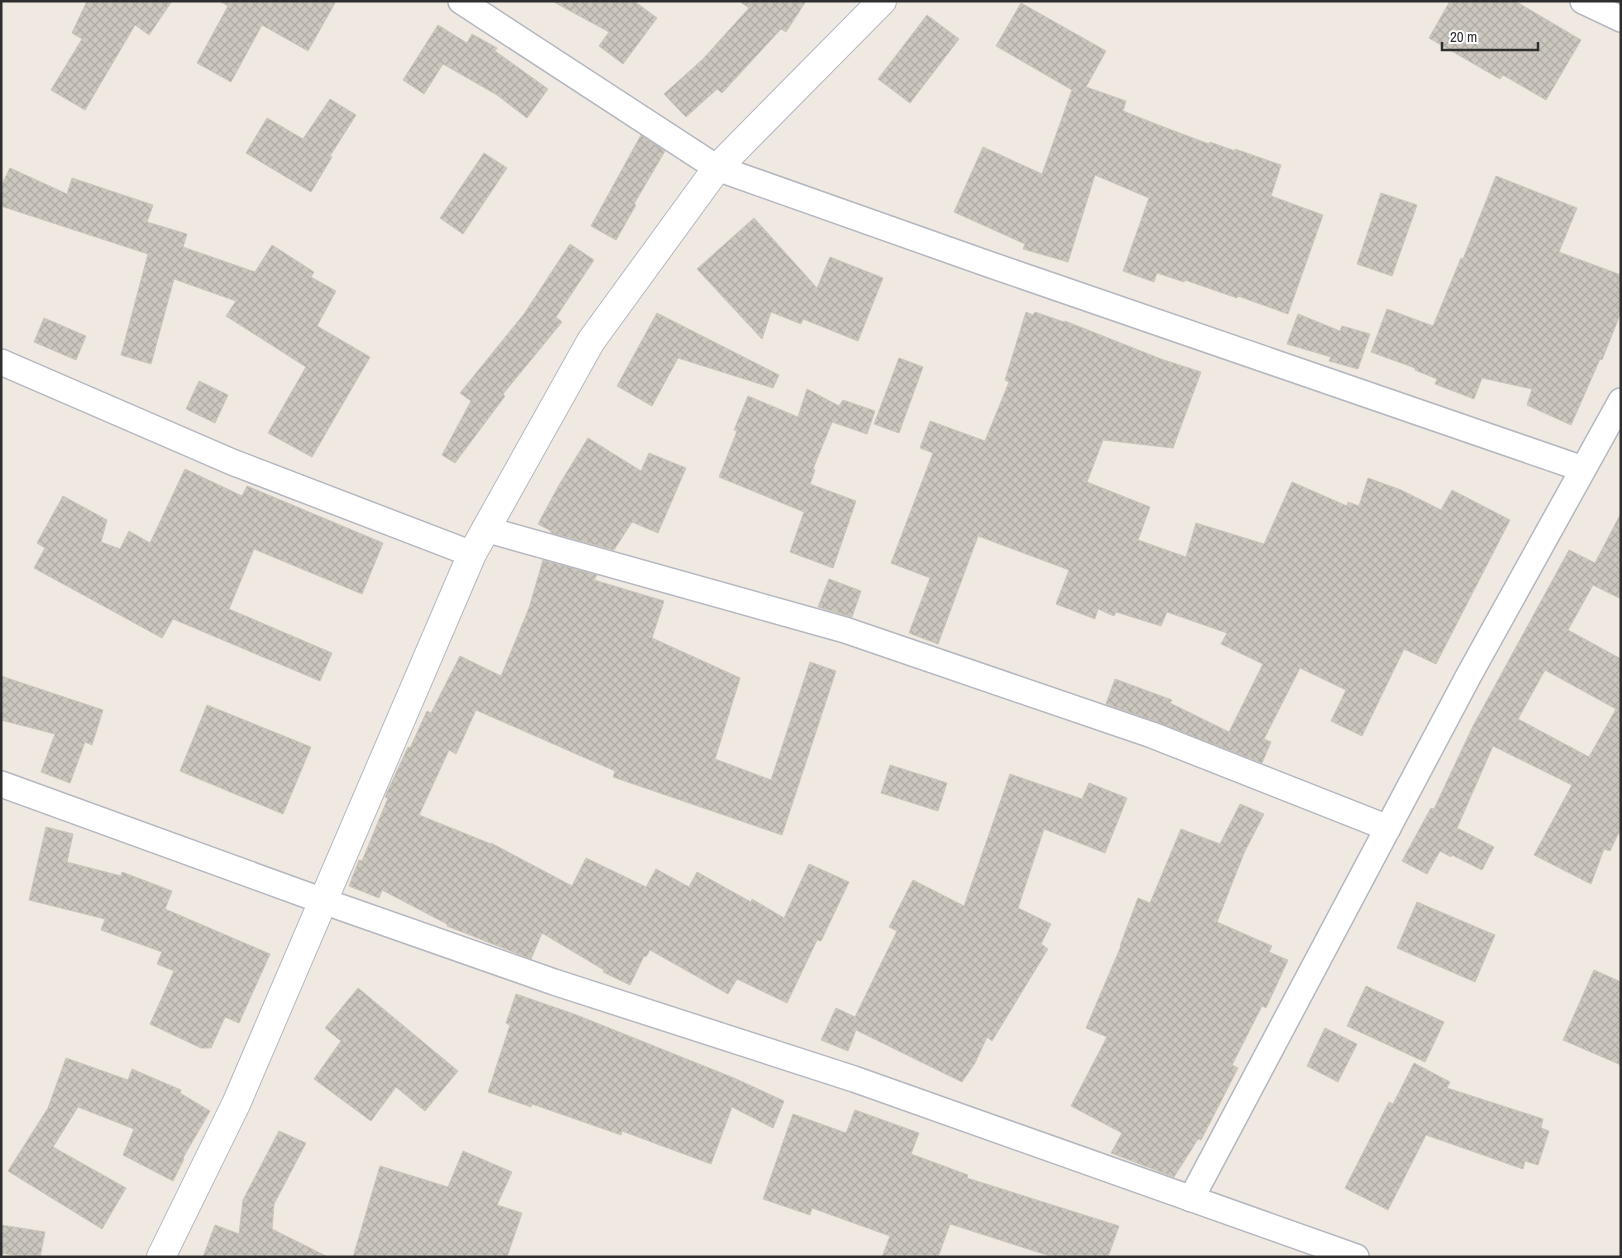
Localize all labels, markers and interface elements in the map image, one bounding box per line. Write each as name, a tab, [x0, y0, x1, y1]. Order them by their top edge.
scale bar	[1442, 20, 1538, 52]
text: 20 m	[1450, 26, 1477, 47]

